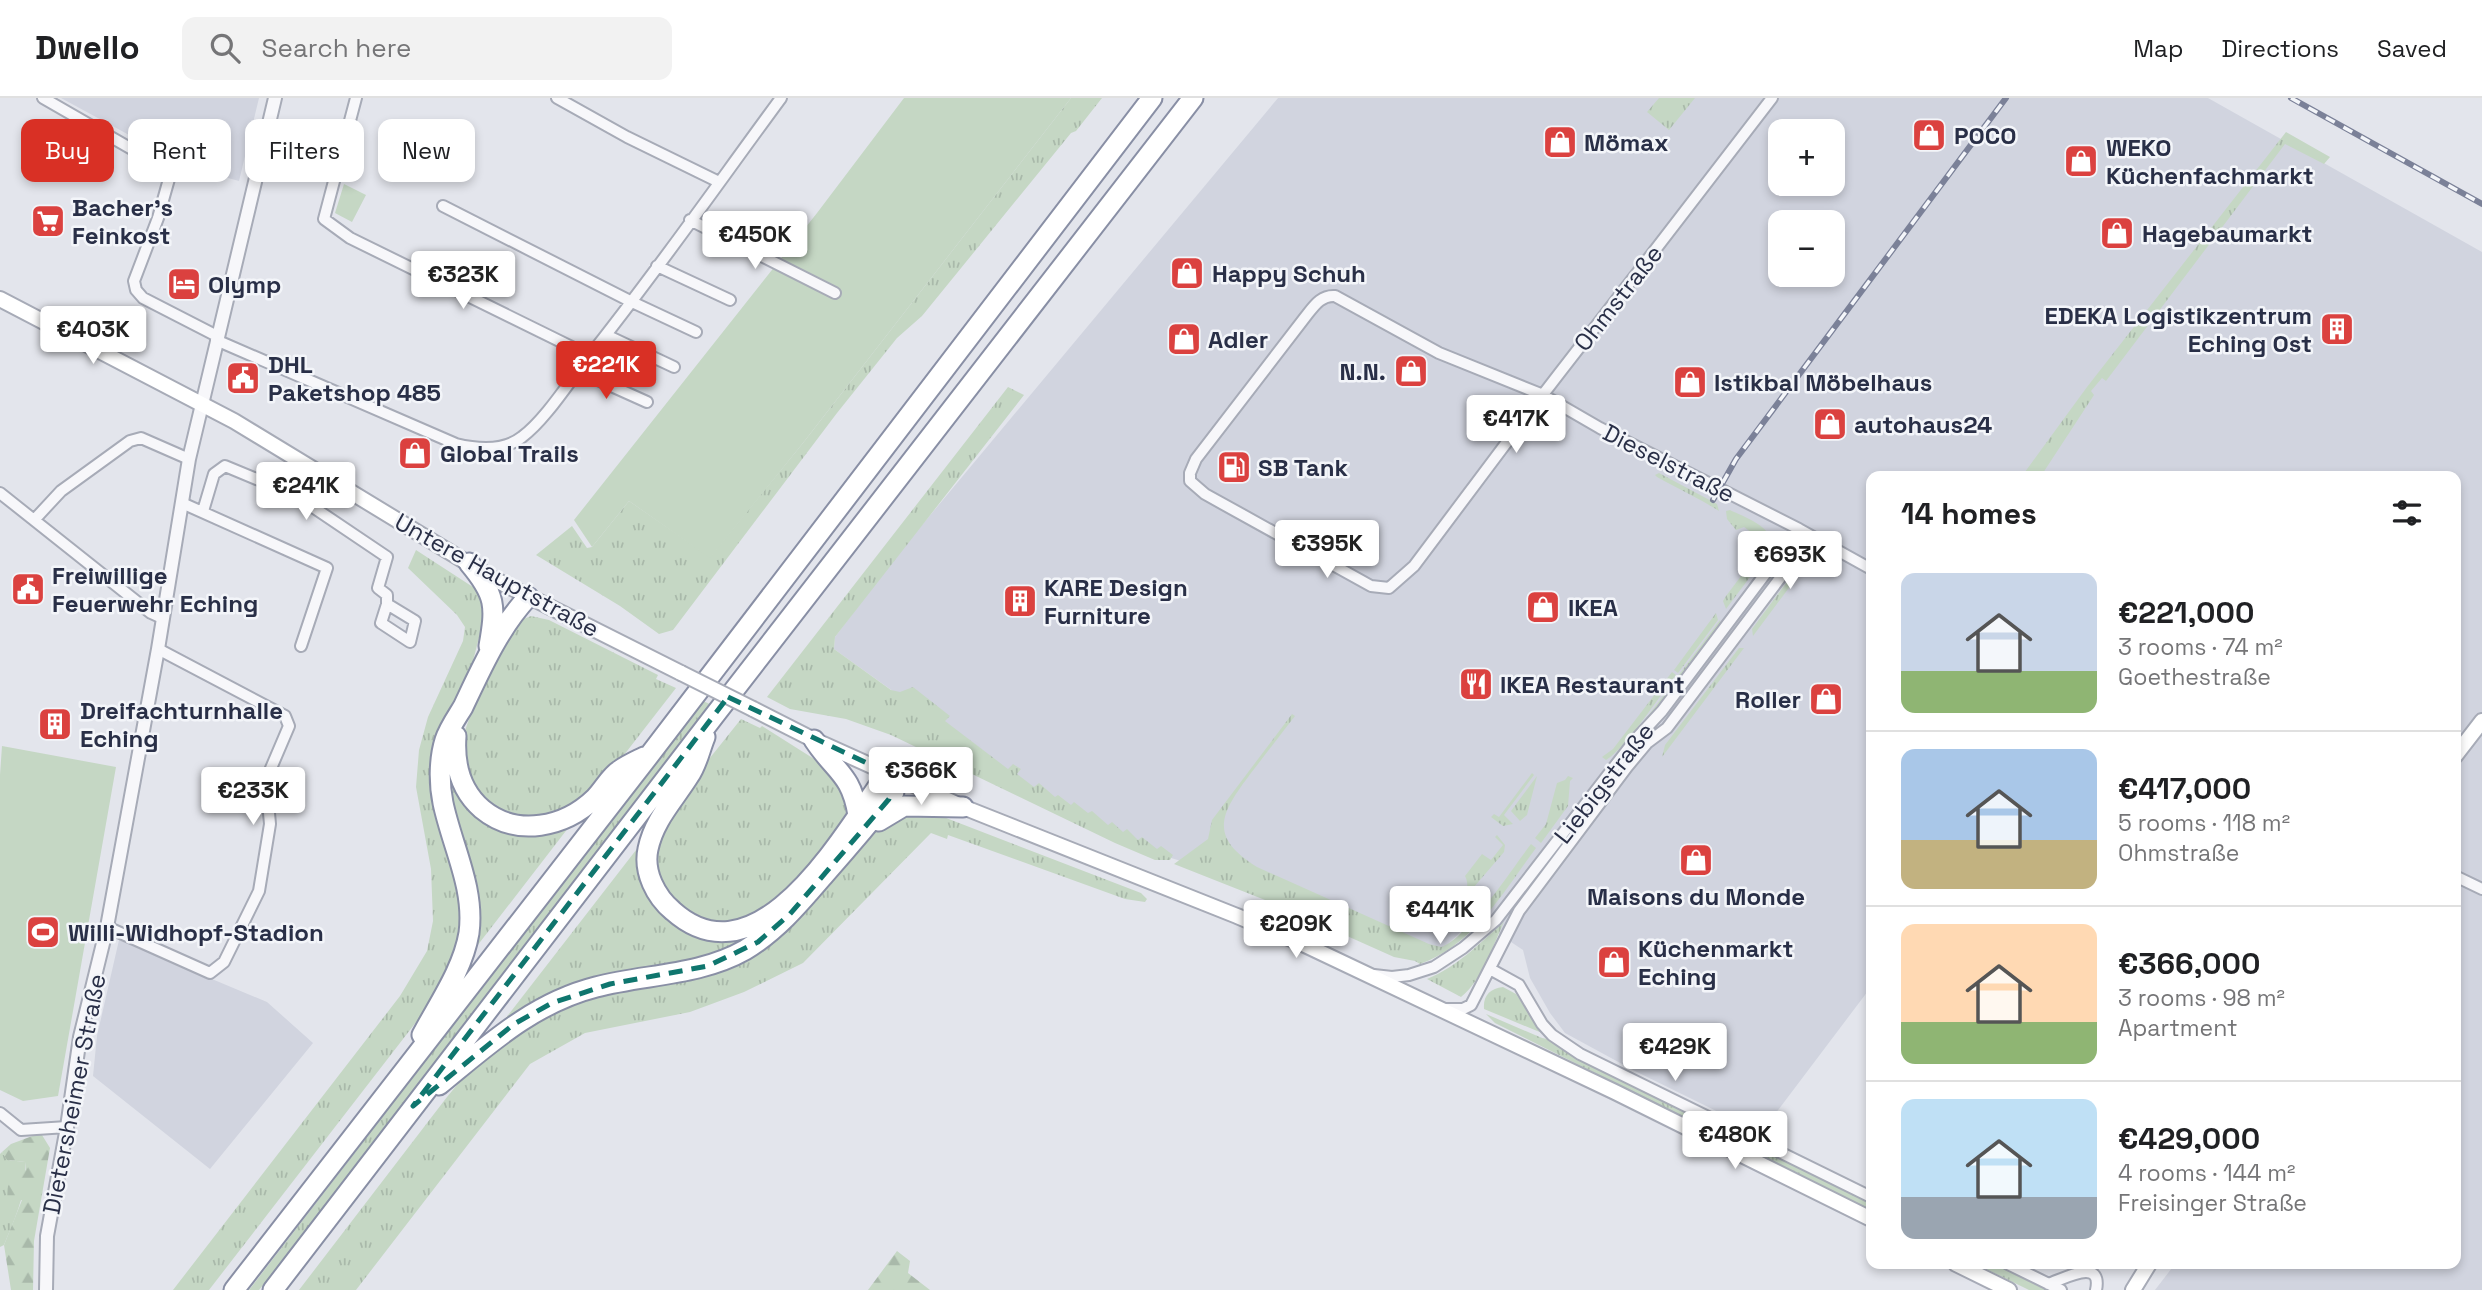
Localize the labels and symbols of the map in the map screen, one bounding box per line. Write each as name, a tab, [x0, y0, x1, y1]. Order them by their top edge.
shop icon: POCO	[1910, 116, 1948, 154]
place label: POCO	[1954, 120, 2016, 151]
shop icon: Mömax	[1541, 123, 1579, 161]
place label: Mömax	[1584, 127, 1668, 158]
place label: WEKO Küchenfachmarkt	[2106, 132, 2314, 191]
shop icon: WEKO Küchenfachmarkt	[2062, 142, 2100, 180]
place label: Bacher's Feinkost	[72, 192, 173, 251]
supermarket icon: Bacher's Feinkost	[29, 202, 67, 240]
pin: €450K	[706, 212, 804, 271]
shop icon: Hagebaumarkt	[2098, 214, 2136, 252]
place label: Hagebaumarkt	[2142, 218, 2313, 249]
street label: Ohmstraße	[1567, 239, 1669, 357]
pin: €323K	[414, 252, 512, 311]
shop icon: Happy Schuh	[1168, 254, 1206, 292]
place label: Happy Schuh	[1212, 258, 1366, 289]
hotel icon: Olymp	[165, 265, 203, 303]
place label: Olymp	[208, 269, 281, 300]
place label: EDEKA Logistikzentrum Eching Ost	[2045, 300, 2312, 359]
pin: €403K	[44, 306, 142, 366]
building icon: EDEKA Logistikzentrum Eching Ost	[2318, 310, 2356, 348]
shop icon: Adler	[1165, 320, 1203, 358]
place label: Adler	[1208, 324, 1268, 355]
pin: €221K	[557, 342, 655, 401]
place label: DHL Paketshop 485	[268, 349, 441, 408]
shop icon: N.N.	[1392, 352, 1430, 390]
place label: N.N.	[1340, 356, 1386, 387]
public building icon: DHL Paketshop 485	[224, 359, 262, 397]
shop icon: Istikbal Möbelhaus	[1671, 363, 1709, 401]
place label: Istikbal Möbelhaus	[1714, 367, 1932, 398]
pin: €417K	[1467, 396, 1565, 455]
shop icon: autohaus24	[1811, 405, 1849, 443]
place label: autohaus24	[1854, 409, 1992, 440]
street label: Dieselstraße	[1598, 417, 1740, 509]
shop icon: Global Trails	[396, 434, 434, 472]
place label: Global Trails	[440, 438, 579, 469]
fuel station icon: SB Tank	[1215, 448, 1253, 486]
place label: SB Tank	[1258, 452, 1348, 483]
pin: €241K	[257, 462, 355, 522]
street label: Untere Hauptstraße	[389, 506, 605, 644]
pin: €395K	[1278, 520, 1376, 580]
pin: €693K	[1741, 532, 1839, 591]
place label: Freiwillige Feuerwehr Eching	[52, 560, 258, 619]
public building icon: Freiwillige Feuerwehr Eching	[9, 570, 47, 608]
place label: KARE Design Furniture	[1044, 572, 1188, 631]
building icon: KARE Design Furniture	[1001, 582, 1039, 620]
shop icon: IKEA	[1524, 588, 1562, 626]
place label: IKEA	[1568, 592, 1618, 623]
restaurant icon: IKEA Restaurant	[1457, 665, 1495, 703]
place label: IKEA Restaurant	[1500, 669, 1685, 700]
shop icon: Roller	[1807, 680, 1845, 718]
place label: Roller	[1735, 684, 1801, 715]
place label: Dreifachturnhalle Eching	[80, 695, 283, 754]
building icon: Dreifachturnhalle Eching	[36, 705, 74, 743]
street label: Liebigstraße	[1547, 716, 1661, 850]
pin: €366K	[872, 748, 970, 807]
pin: €233K	[204, 768, 302, 827]
shop icon: Maisons du Monde	[1677, 841, 1715, 879]
place label: Maisons du Monde	[1587, 881, 1805, 912]
pin: €441K	[1391, 886, 1489, 946]
pin: €209K	[1247, 900, 1345, 960]
sports icon: Willi-Widhopf-Stadion	[24, 913, 62, 951]
place label: Willi-Widhopf-Stadion	[68, 917, 324, 948]
place label: Küchenmarkt Eching	[1638, 933, 1793, 992]
shop icon: Küchenmarkt Eching	[1595, 943, 1633, 981]
street label: Dietersheimer Straße	[35, 971, 113, 1217]
pin: €429K	[1626, 1024, 1724, 1083]
pin: €480K	[1686, 1112, 1784, 1171]

